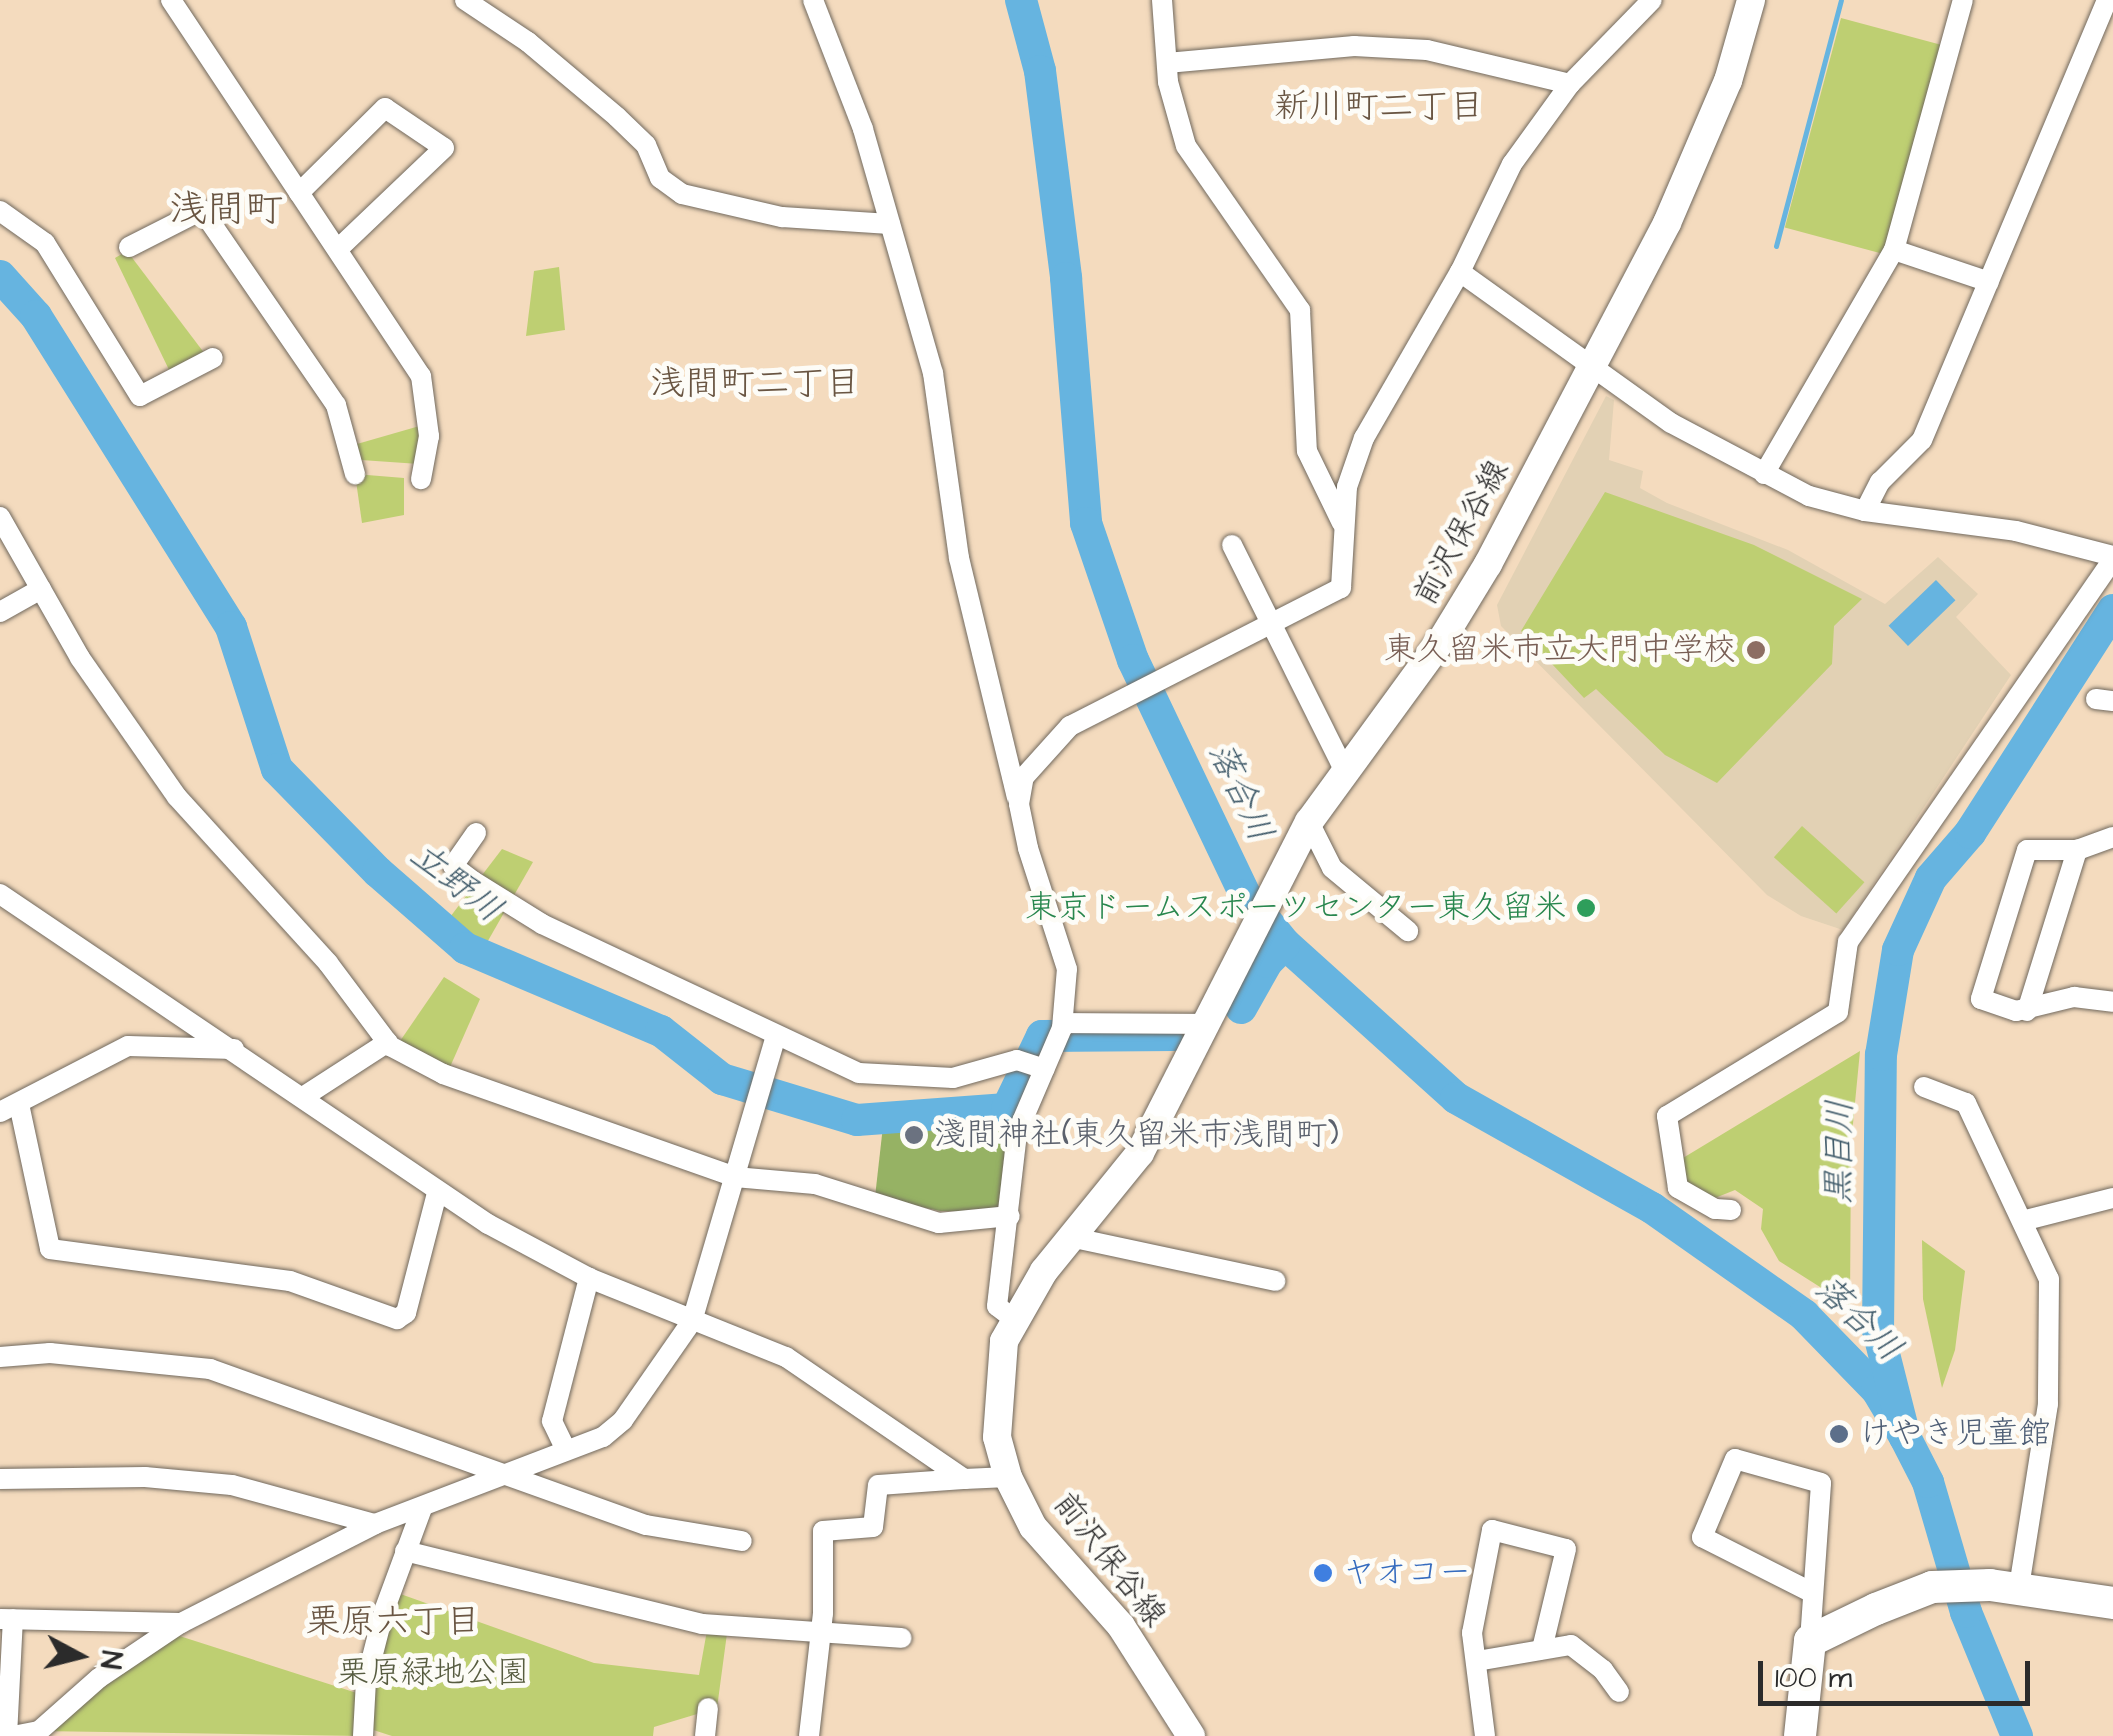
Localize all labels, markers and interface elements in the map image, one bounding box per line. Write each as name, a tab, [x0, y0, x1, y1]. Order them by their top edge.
district label: 新川町二丁目	[1274, 86, 1484, 128]
district label: 浅間町	[169, 188, 283, 234]
district label: 浅間町二丁目	[650, 363, 860, 405]
street label: 前沢保谷線	[1406, 454, 1518, 612]
place label: 東久留米市立大門中学校	[1384, 631, 1736, 669]
marker: 東久留米市立大門中学校	[1745, 639, 1767, 661]
water label: 落合川	[1199, 736, 1281, 848]
water label: 立野川	[402, 834, 510, 932]
place label: 東京ドームスポーツセンター東久留米	[1022, 889, 1566, 927]
marker: 東京ドームスポーツセンター東久留米	[1575, 897, 1597, 919]
water label: 黒目川	[1818, 1099, 1862, 1205]
place label: 淺間神社(東久留米市浅間町)	[934, 1116, 1339, 1154]
marker: 淺間神社(東久留米市浅間町)	[903, 1124, 925, 1146]
water label: 落合川	[1806, 1267, 1910, 1371]
place label: けやき児童館	[1859, 1415, 2051, 1453]
marker: けやき児童館	[1828, 1423, 1850, 1445]
street label: 前沢保谷線	[1045, 1485, 1173, 1635]
place label: ヤオコー	[1343, 1554, 1471, 1592]
marker: ヤオコー	[1312, 1562, 1334, 1584]
district label: 栗原六丁目	[306, 1601, 480, 1643]
north arrow	[30, 1606, 130, 1706]
scale bar	[1763, 1641, 2036, 1703]
text: N	[90, 1649, 131, 1671]
park label: 栗原緑地公園	[337, 1654, 529, 1692]
text: 100 m	[1775, 1657, 1852, 1699]

